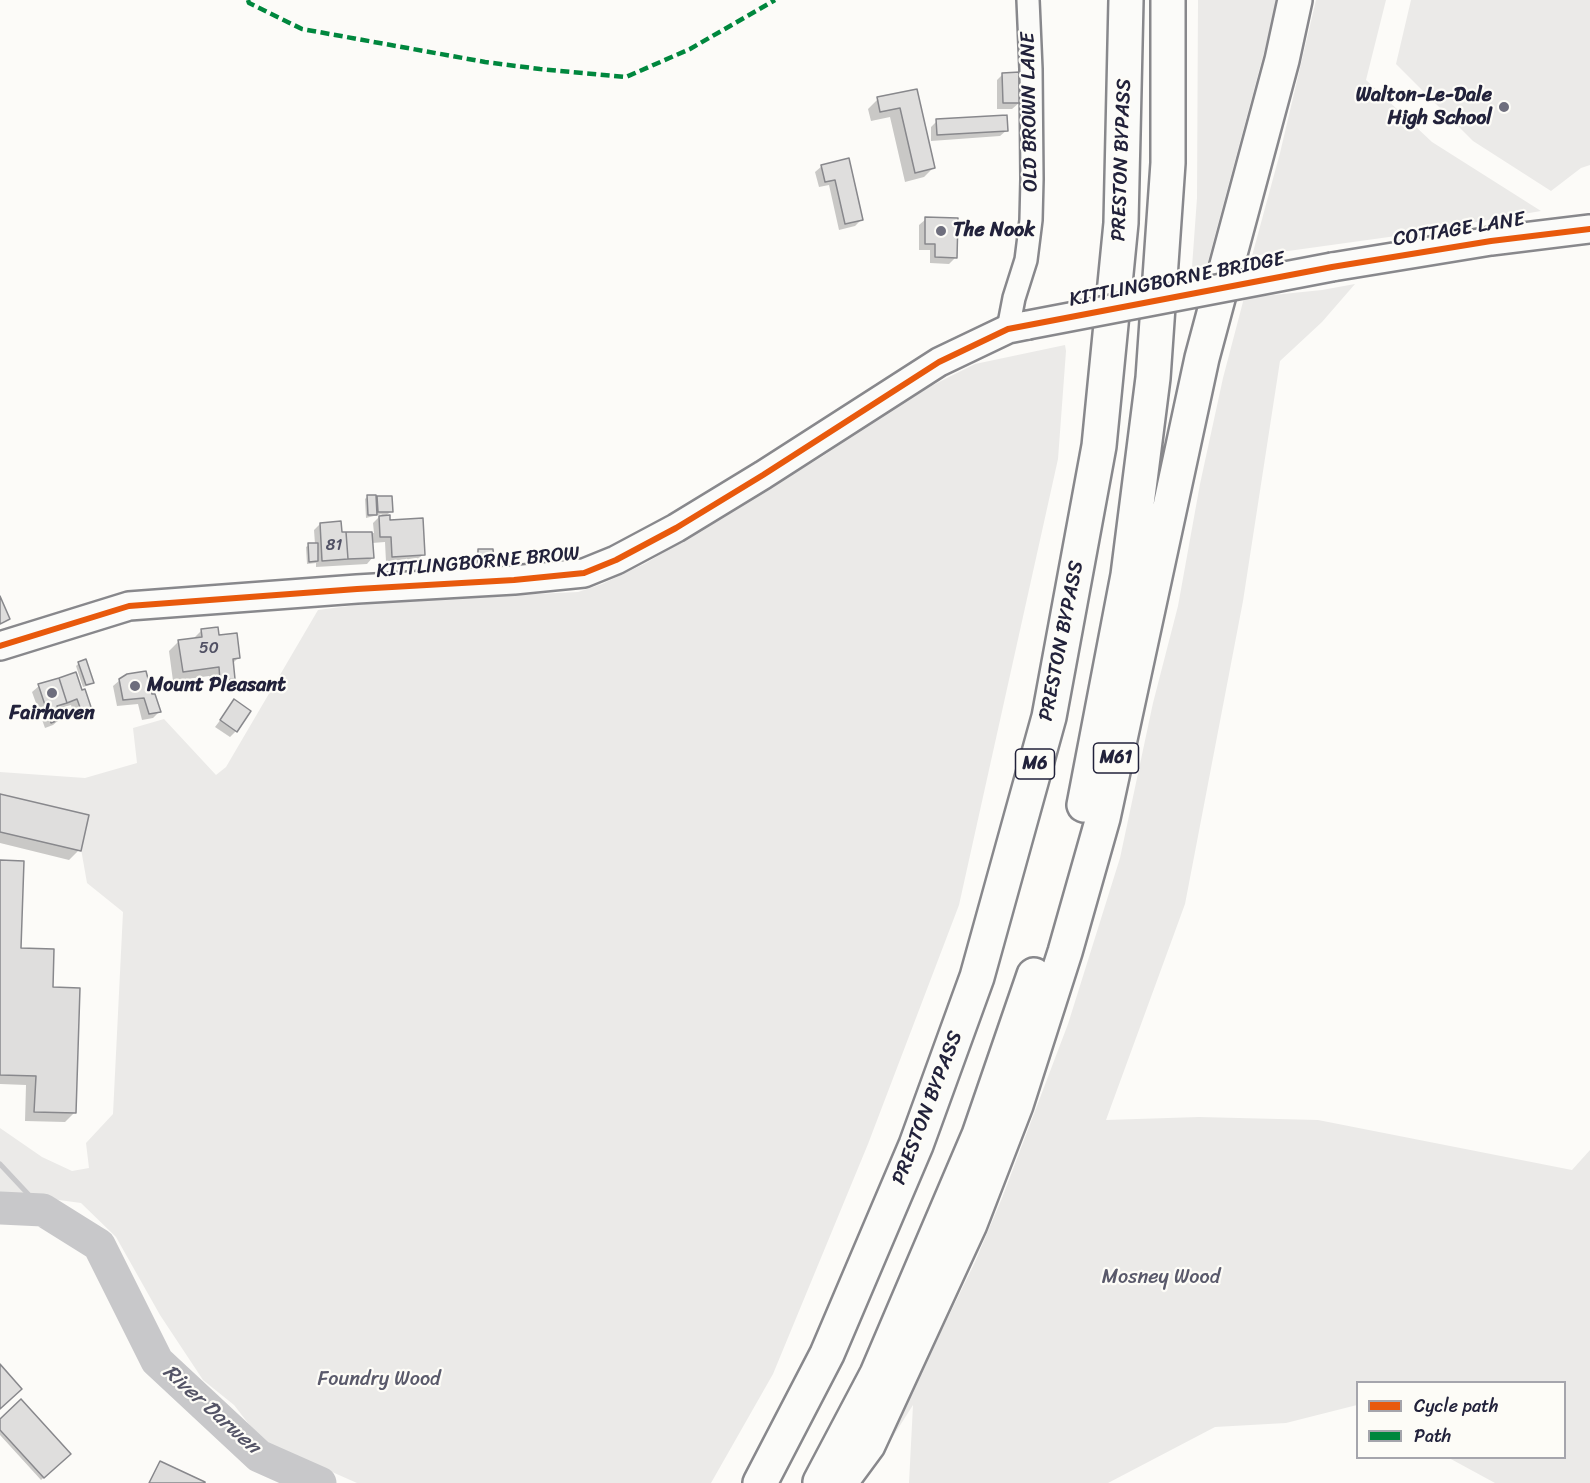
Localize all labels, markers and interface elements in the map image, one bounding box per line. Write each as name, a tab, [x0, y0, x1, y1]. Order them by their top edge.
street label: OLD BROWN LANE	[1017, 32, 1043, 192]
street label: PRESTON BYPASS	[1107, 78, 1137, 242]
place label: Walton-Le-Dale High School	[1356, 84, 1492, 131]
marker: Walton-Le-Dale High School	[1497, 100, 1511, 114]
street label: COTTAGE LANE	[1392, 208, 1526, 252]
place label: The Nook	[953, 219, 1035, 243]
marker: The Nook	[934, 224, 948, 238]
street label: KITTLINGBORNE BRIDGE	[1067, 247, 1287, 313]
house number: 81	[326, 536, 342, 556]
street label: KITTLINGBORNE BROW	[375, 542, 581, 584]
street label: PRESTON BYPASS	[1035, 559, 1089, 723]
house number: 50	[199, 639, 219, 659]
place label: Mount Pleasant	[147, 674, 286, 698]
marker: Mount Pleasant	[128, 679, 142, 693]
marker: Fairhaven	[45, 686, 59, 700]
place label: Fairhaven	[9, 702, 95, 726]
road number: M61	[1094, 743, 1138, 773]
road number: M6	[1016, 749, 1054, 779]
street label: PRESTON BYPASS	[888, 1028, 968, 1188]
park label: Mosney Wood	[1102, 1266, 1220, 1290]
water label: River Darwen	[157, 1360, 265, 1460]
park label: Foundry Wood	[317, 1368, 441, 1392]
legend	[1356, 1381, 1566, 1459]
text: Cycle path	[1414, 1390, 1498, 1422]
text: Path	[1414, 1420, 1451, 1452]

